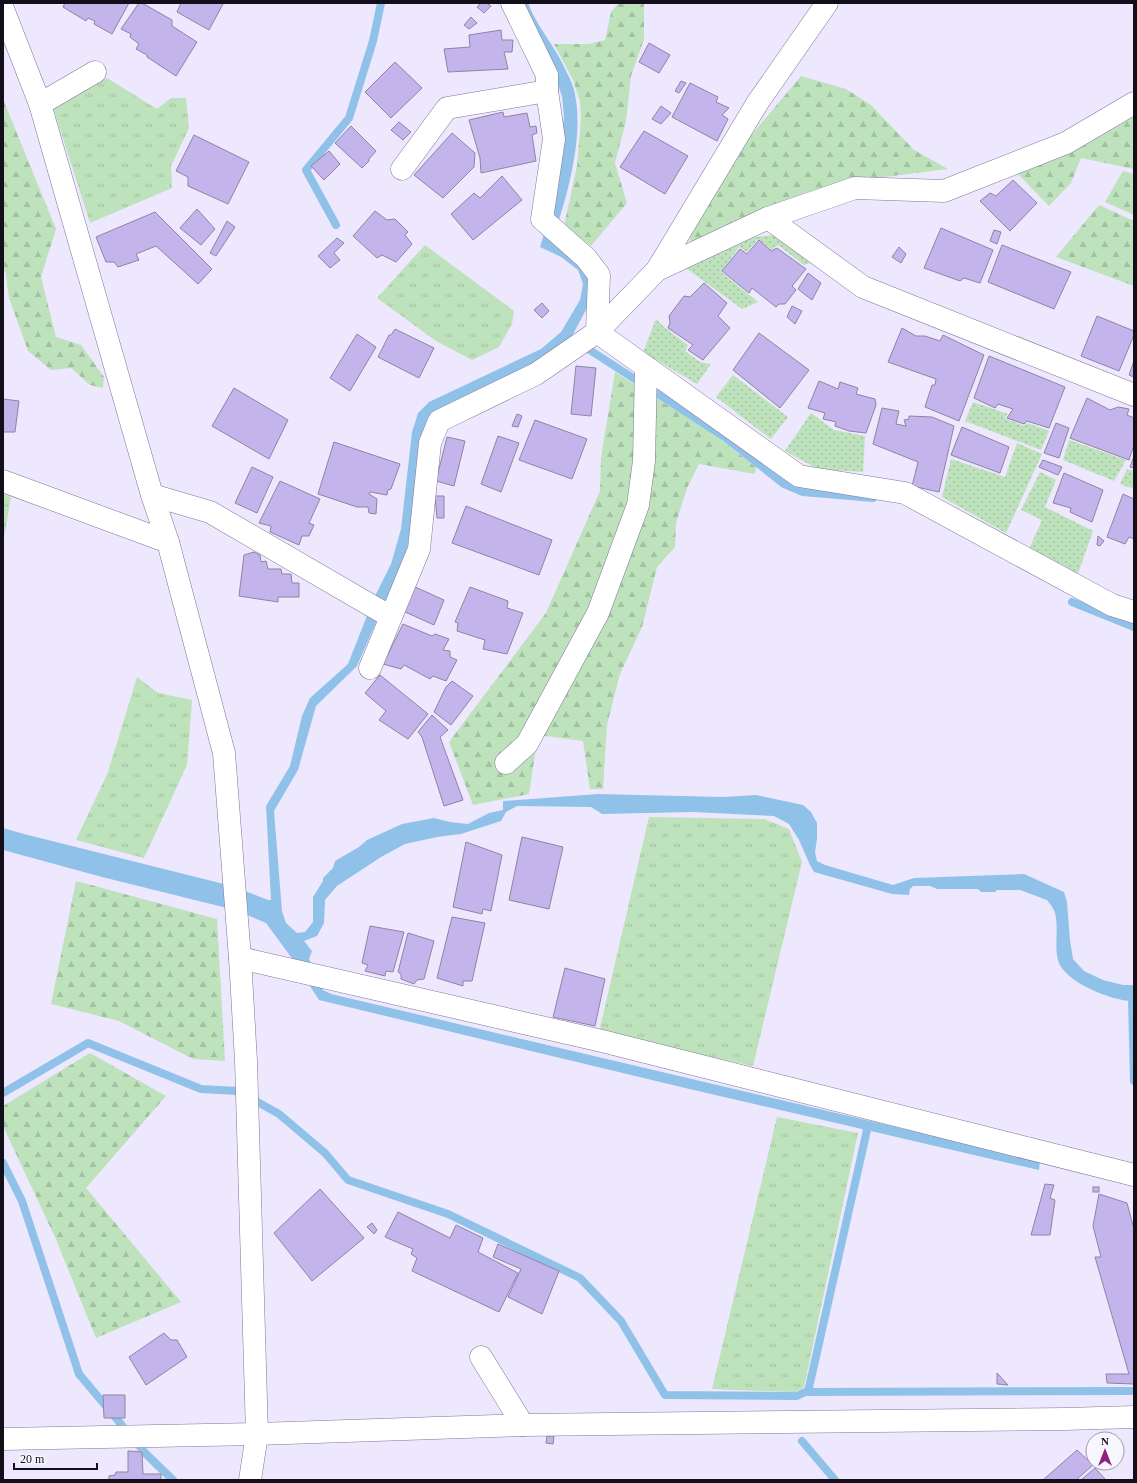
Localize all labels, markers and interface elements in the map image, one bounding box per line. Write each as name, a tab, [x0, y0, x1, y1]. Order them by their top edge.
north arrow	[1085, 1431, 1125, 1471]
text: N	[1101, 1435, 1109, 1447]
scale bar	[14, 1445, 97, 1471]
text: 20 m	[20, 1452, 45, 1466]

